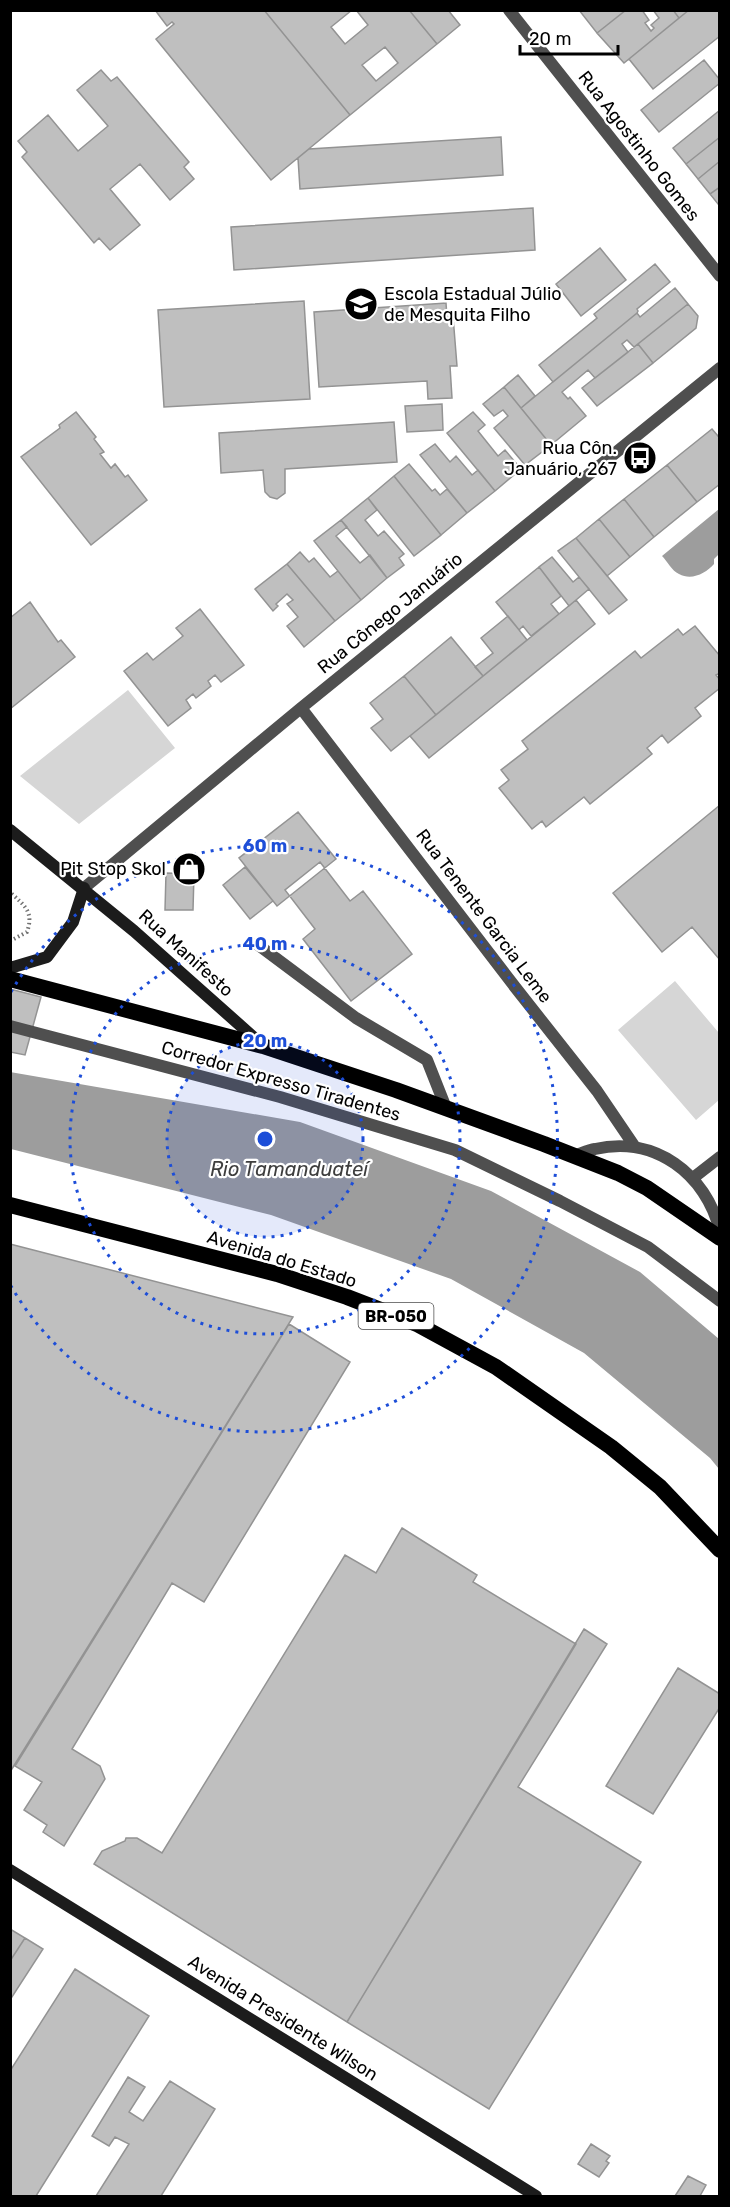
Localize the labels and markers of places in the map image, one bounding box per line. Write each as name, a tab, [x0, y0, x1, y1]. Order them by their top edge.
place label: Escola Estadual Júlio de Mesquita Filho	[384, 283, 562, 326]
school or university icon: Escola Estadual Júlio de Mesquita Filho	[343, 286, 379, 322]
place label: Rua Côn. Januário, 267	[504, 437, 617, 480]
bus stop icon: Rua Côn. Januário, 267	[622, 440, 658, 476]
shop icon: Pit Stop Skol	[171, 851, 207, 887]
place label: Pit Stop Skol	[60, 858, 166, 880]
centre of rings	[255, 1129, 275, 1149]

